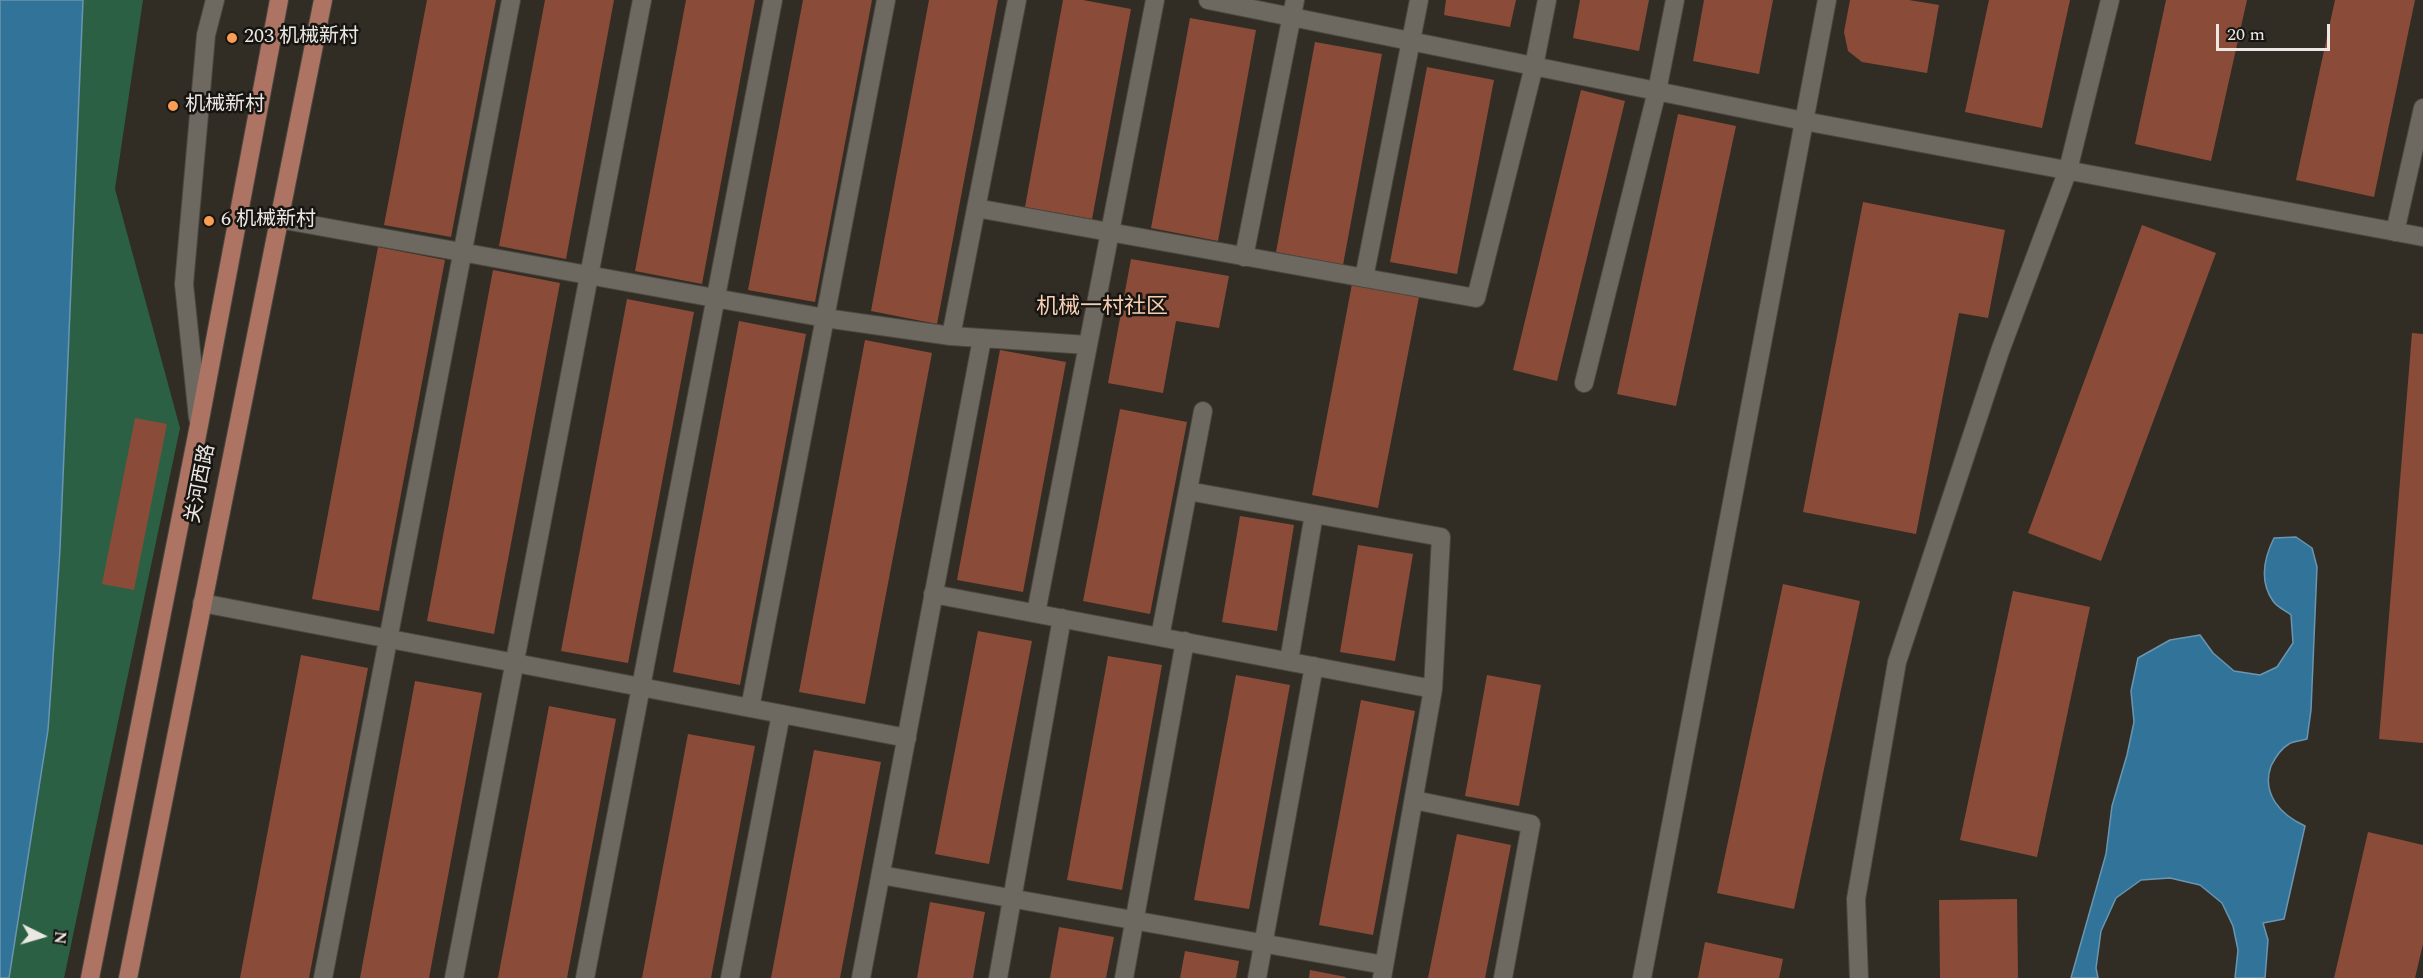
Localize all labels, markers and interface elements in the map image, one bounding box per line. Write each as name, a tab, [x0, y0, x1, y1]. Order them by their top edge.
scale bar	[2219, 12, 2333, 50]
text: 20 m	[2227, 21, 2265, 48]
place label: 203 机械新村	[244, 26, 359, 50]
marker: 203 机械新村	[225, 31, 239, 45]
place label: 机械新村	[185, 94, 265, 118]
marker: 机械新村	[166, 99, 180, 113]
place label: 6 机械新村	[221, 209, 316, 233]
marker: 6 机械新村	[202, 214, 216, 228]
district label: 机械一村社区	[1036, 296, 1168, 322]
street label: 关河西路	[183, 442, 221, 526]
north arrow	[12, 906, 72, 966]
text: N	[47, 930, 72, 945]

